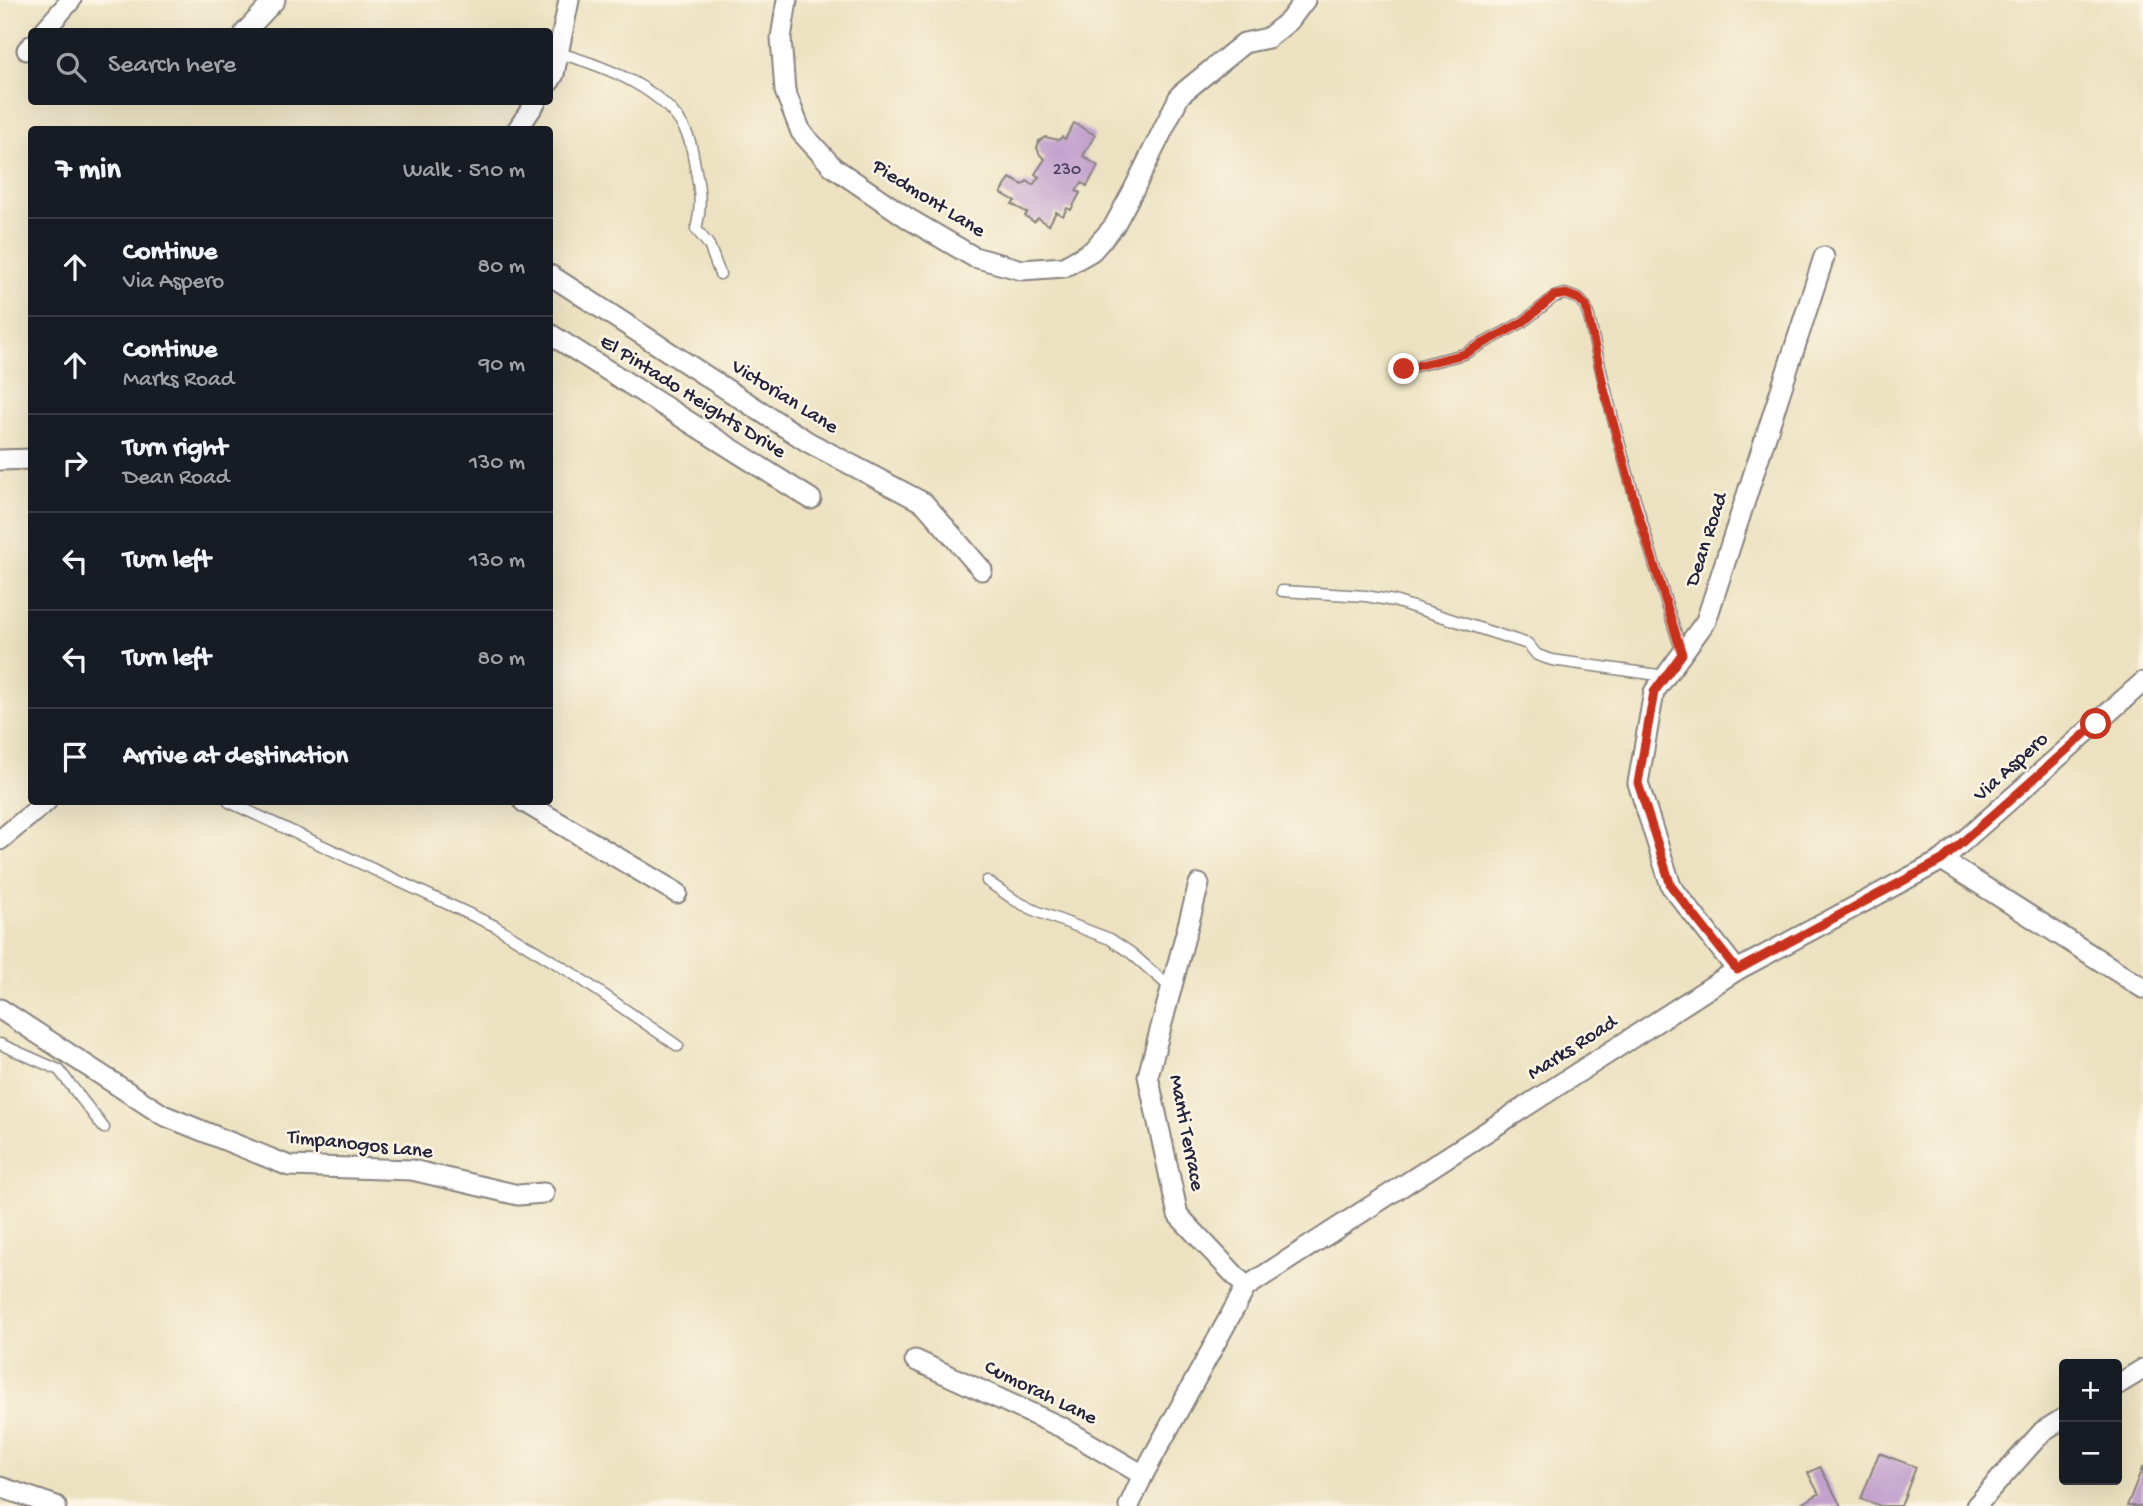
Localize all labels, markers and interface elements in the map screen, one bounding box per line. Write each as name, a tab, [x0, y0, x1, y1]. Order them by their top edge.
search box	[28, 28, 553, 105]
icon: search	[52, 48, 90, 86]
text: Search here	[108, 51, 236, 82]
text: 7 min	[56, 154, 121, 189]
street label: Piedmont Lane	[866, 155, 990, 245]
text: Walk · 510 m	[403, 158, 525, 185]
house number: 230	[1053, 160, 1081, 181]
text: Continue	[123, 238, 217, 269]
icon: ahead	[56, 248, 94, 286]
text: 80 m	[478, 254, 525, 281]
text: Via Aspero	[123, 269, 224, 296]
street label: El Pintado Heights Drive	[594, 330, 791, 466]
text: Continue	[123, 336, 217, 367]
icon: ahead	[56, 346, 94, 384]
text: 90 m	[479, 352, 525, 379]
route end	[1388, 353, 1419, 384]
street label: Victorian Lane	[725, 355, 843, 441]
text: Marks Road	[123, 367, 234, 394]
text: Turn right	[123, 434, 227, 465]
icon: right	[56, 444, 94, 482]
text: 130 m	[469, 450, 525, 477]
text: Dean Road	[123, 465, 229, 492]
street label: Dean Road	[1681, 488, 1735, 592]
icon: left	[56, 542, 94, 580]
text: Turn left	[123, 546, 211, 577]
text: 130 m	[469, 548, 525, 575]
icon: left	[56, 640, 94, 678]
text: Turn left	[123, 644, 211, 675]
text: 80 m	[478, 646, 525, 673]
route start	[2080, 708, 2111, 739]
street label: Via Aspero	[1969, 728, 2055, 809]
icon: arrive	[56, 738, 94, 776]
text: Arrive at destination	[123, 742, 348, 773]
street label: Marks Road	[1524, 1010, 1624, 1087]
street label: Manti Terrace	[1161, 1073, 1209, 1194]
street label: Timpanogos Lane	[285, 1126, 435, 1166]
street label: Cumorah Lane	[979, 1356, 1102, 1433]
map controls	[2059, 1359, 2122, 1485]
button: +	[2059, 1359, 2122, 1422]
button: −	[2059, 1422, 2122, 1485]

